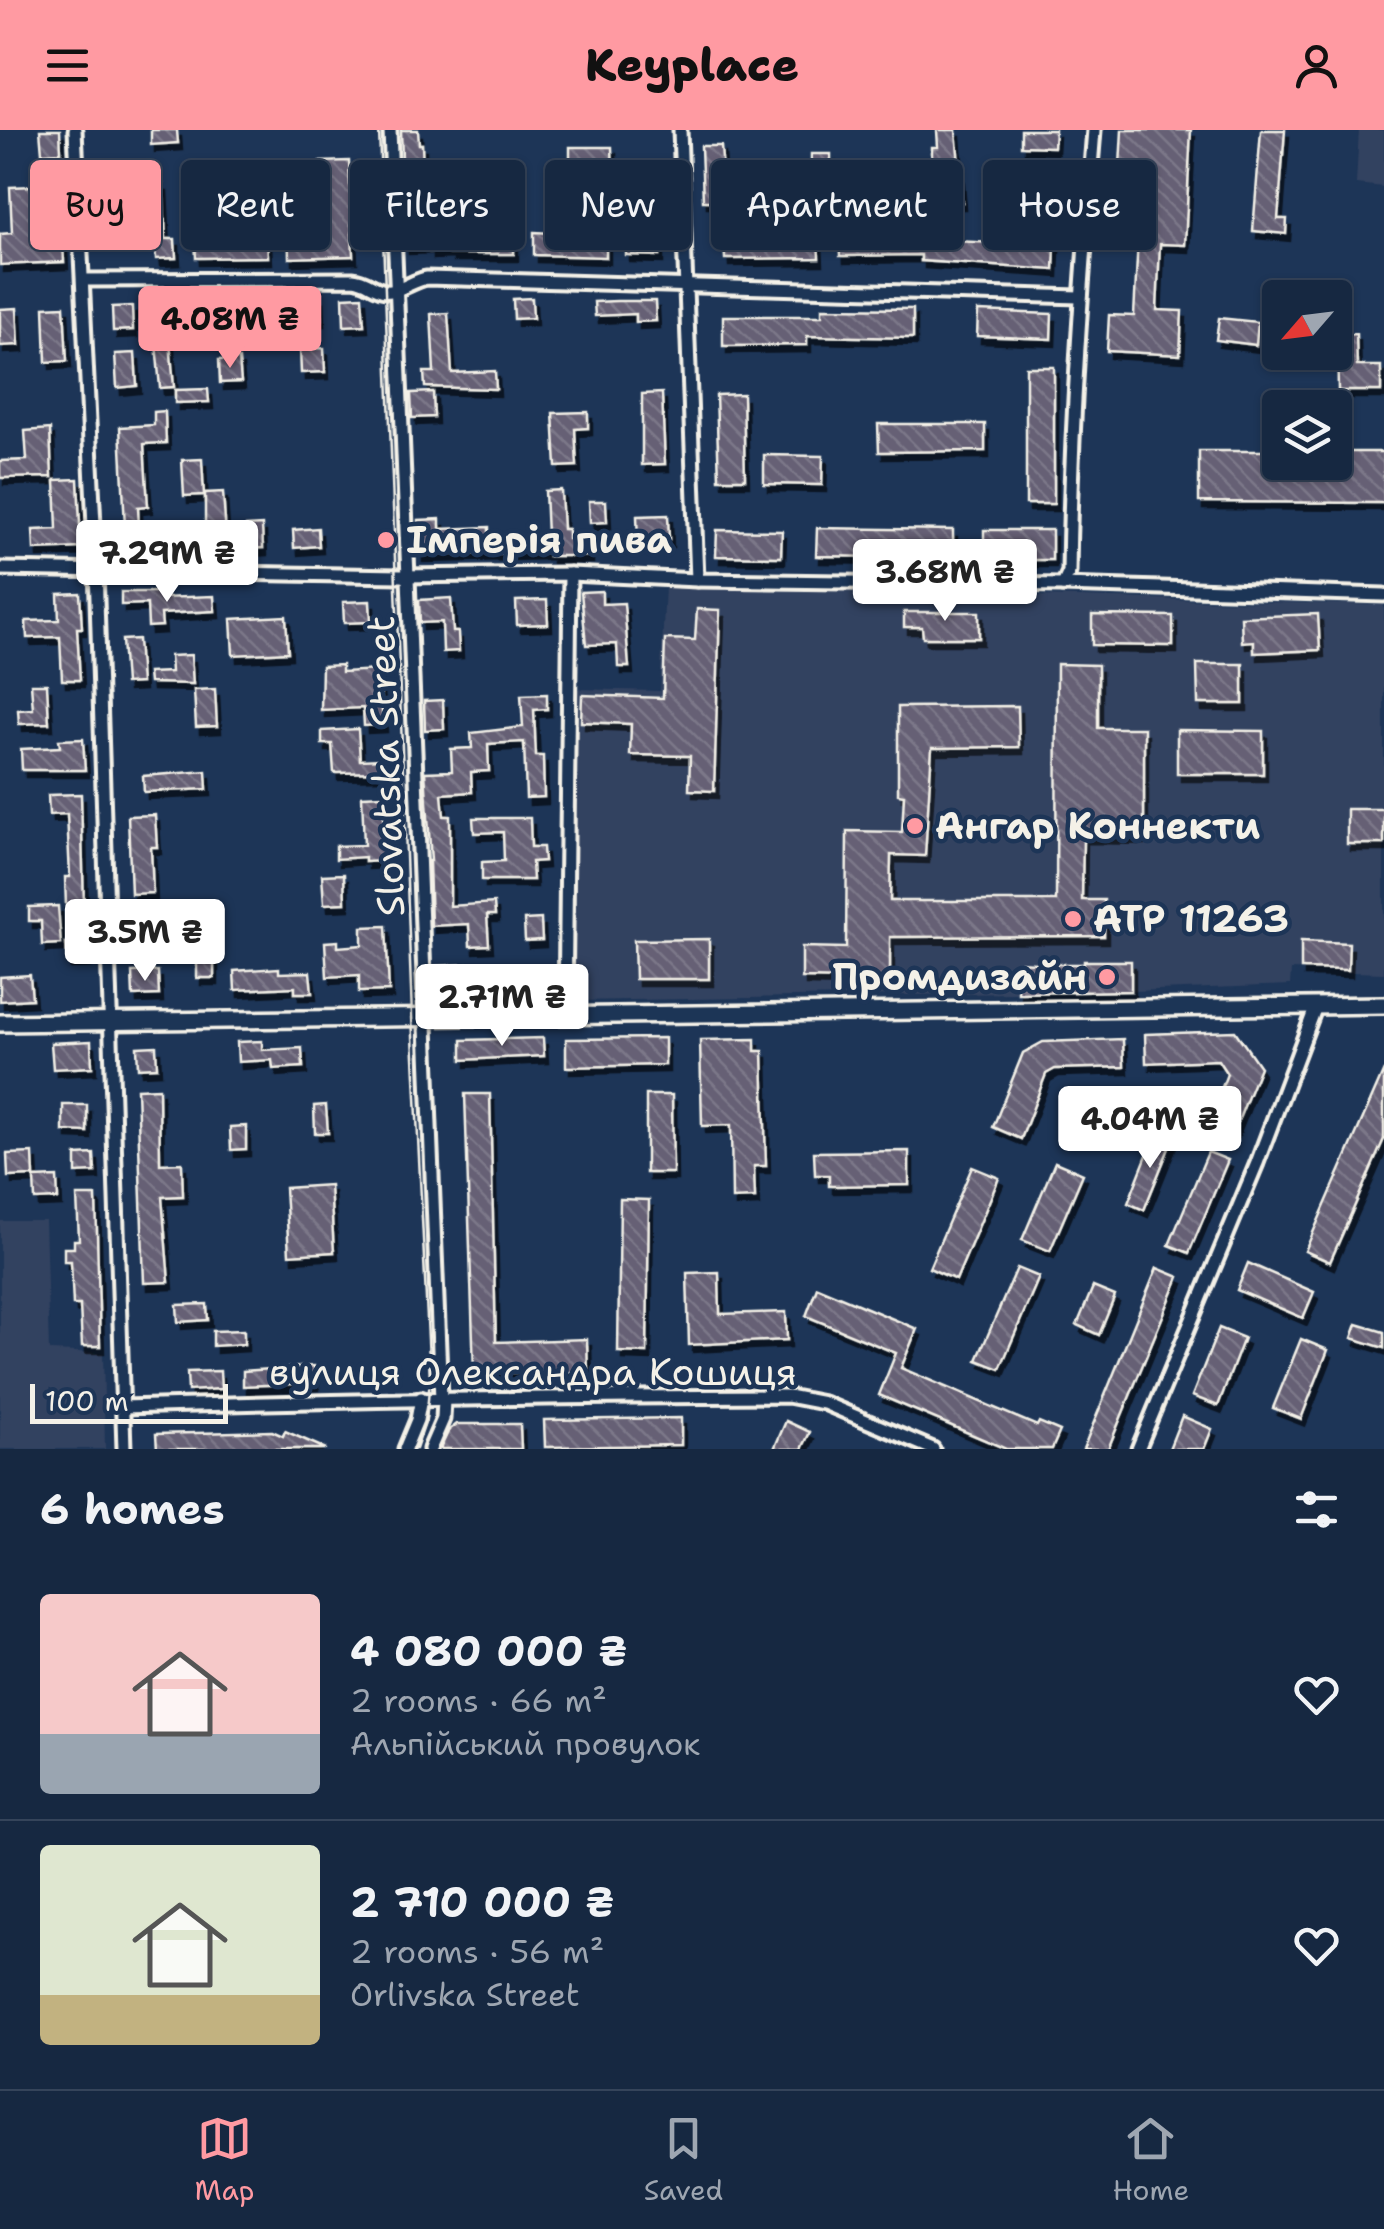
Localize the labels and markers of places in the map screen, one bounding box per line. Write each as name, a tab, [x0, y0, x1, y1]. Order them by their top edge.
pin: 4.08M ₴	[138, 286, 322, 371]
place label: Імперія пива	[406, 514, 672, 565]
pin: 7.29M ₴	[75, 520, 259, 605]
marker: Імперія пива	[375, 529, 397, 551]
pin: 3.68M ₴	[853, 539, 1037, 624]
place label: Ангар Коннекти	[935, 800, 1260, 851]
marker: Ангар Коннекти	[904, 815, 926, 837]
place label: ATP 11263	[1093, 893, 1289, 944]
pin: 3.5M ₴	[64, 899, 226, 984]
marker: ATP 11263	[1062, 908, 1084, 930]
place label: Промдизайн	[832, 951, 1087, 1002]
pin: 2.71M ₴	[410, 964, 594, 1049]
marker: Промдизайн	[1096, 966, 1118, 988]
pin: 4.04M ₴	[1058, 1086, 1242, 1171]

